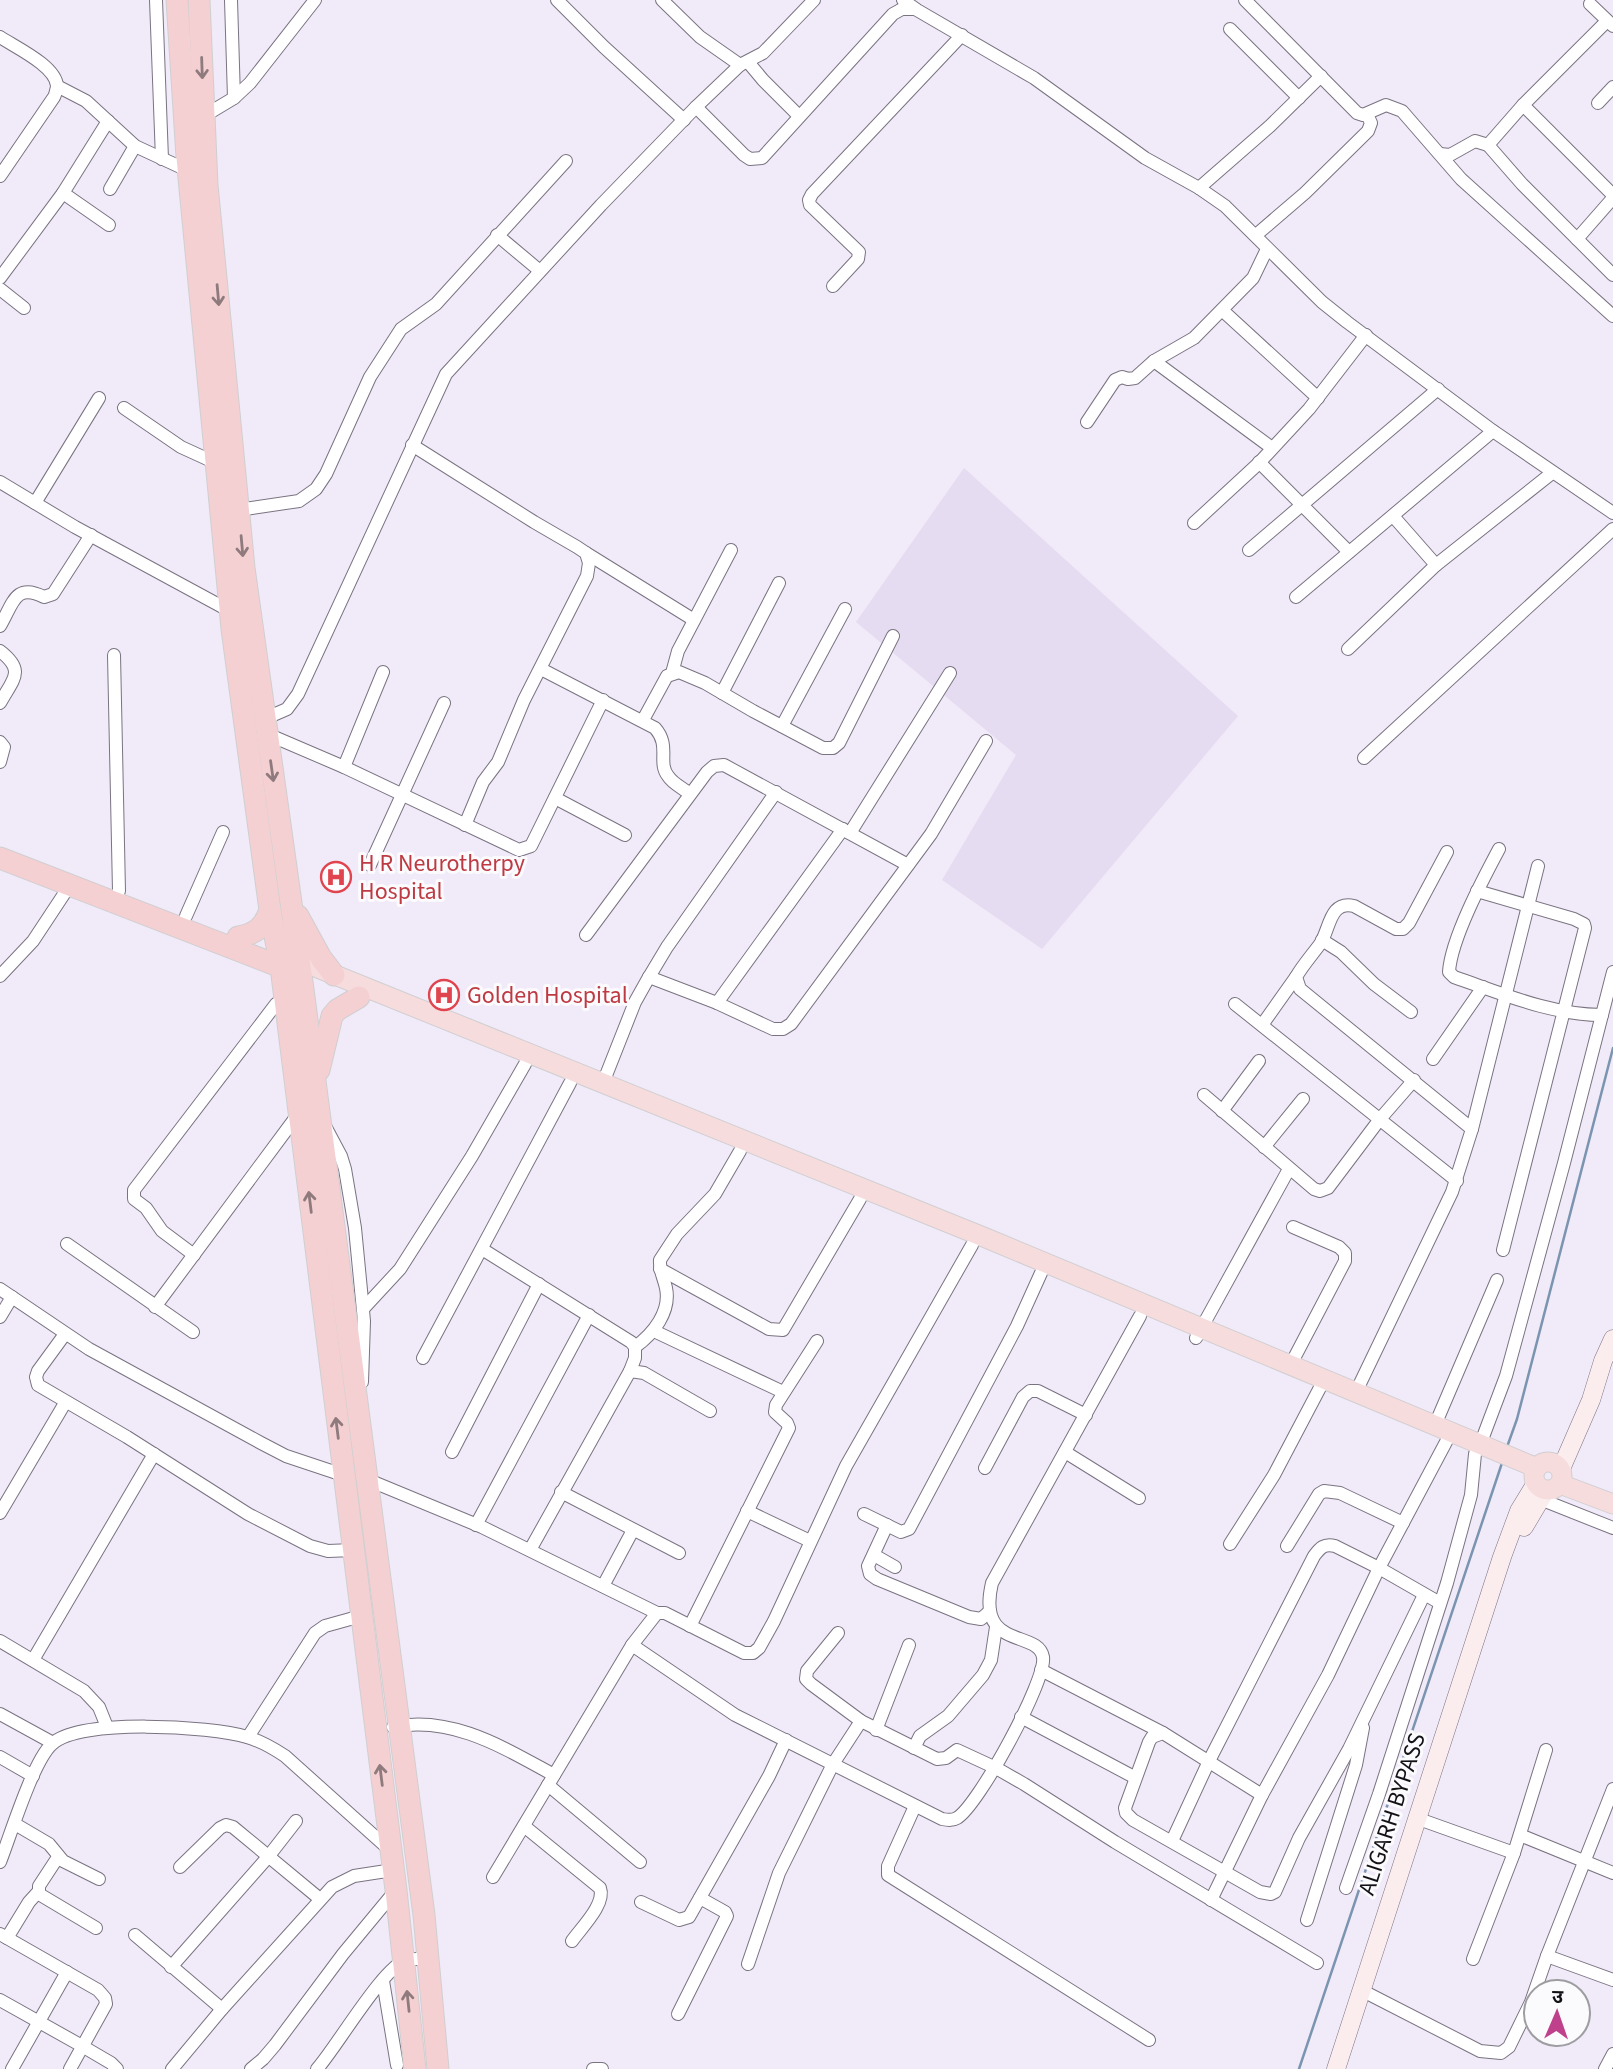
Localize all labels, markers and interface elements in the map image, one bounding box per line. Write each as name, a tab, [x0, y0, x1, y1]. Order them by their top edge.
one-way arrow	[196, 56, 209, 79]
one-way arrow	[212, 283, 225, 306]
one-way arrow	[236, 534, 249, 557]
one-way arrow	[265, 760, 278, 782]
place label: H R Neurotherpy Hospital	[359, 846, 525, 909]
hospital icon: H R Neurotherpy Hospital	[319, 860, 353, 894]
hospital icon: Golden Hospital	[427, 978, 461, 1012]
place label: Golden Hospital	[467, 978, 628, 1013]
one-way arrow	[304, 1191, 317, 1214]
one-way arrow	[331, 1417, 344, 1440]
street label: ALIGARH BYPASS	[1349, 1728, 1435, 1900]
one-way arrow	[375, 1764, 388, 1787]
north arrow	[1522, 1978, 1592, 2048]
text: उ	[1552, 1984, 1564, 2011]
one-way arrow	[401, 1990, 414, 2013]

